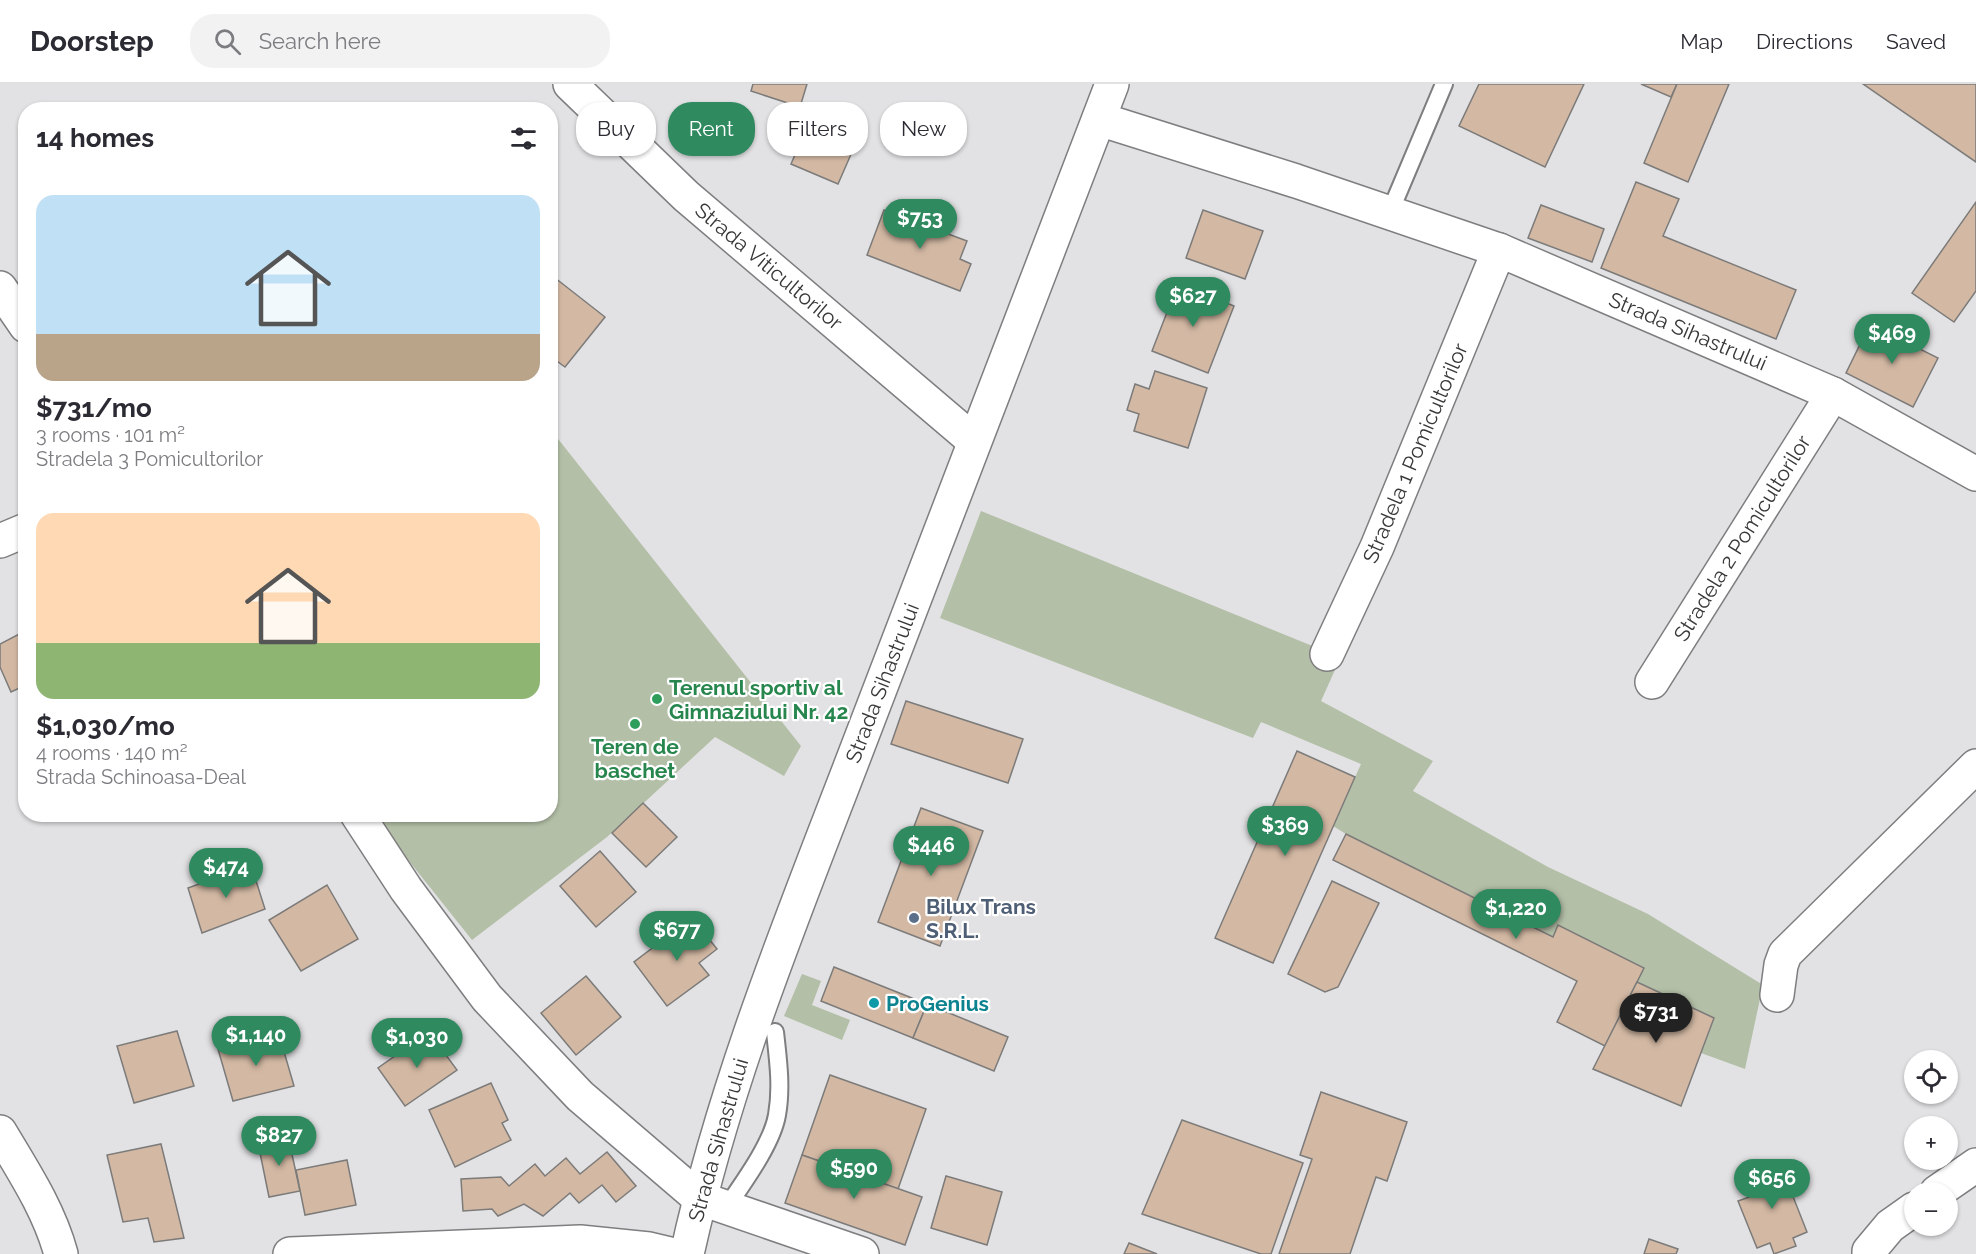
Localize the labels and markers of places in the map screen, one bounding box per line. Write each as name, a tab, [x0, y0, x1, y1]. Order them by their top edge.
pin: $753	[884, 199, 956, 250]
pin: $627	[1157, 277, 1229, 328]
pin: $469	[1856, 314, 1928, 365]
place label: Terenul sportiv al Gimnaziului Nr. 42	[669, 675, 848, 724]
marker: Terenul sportiv al Gimnaziului Nr. 42	[650, 692, 664, 706]
marker: Teren de baschet	[628, 717, 642, 731]
place label: Teren de baschet	[591, 734, 679, 783]
pin: $369	[1249, 806, 1321, 857]
pin: $446	[895, 826, 967, 877]
pin: $474	[190, 848, 262, 899]
pin: $1,220	[1467, 889, 1565, 940]
place label: Bilux Trans S.R.L.	[926, 894, 1036, 943]
pin: $677	[641, 911, 713, 962]
marker: Bilux Trans S.R.L.	[907, 911, 921, 925]
place label: ProGenius	[886, 991, 989, 1016]
pin: $731	[1620, 993, 1692, 1044]
marker: ProGenius	[867, 996, 881, 1010]
pin: $1,140	[207, 1016, 305, 1067]
pin: $1,030	[368, 1018, 466, 1069]
pin: $827	[243, 1116, 315, 1167]
pin: $590	[818, 1149, 890, 1200]
pin: $656	[1736, 1159, 1808, 1210]

